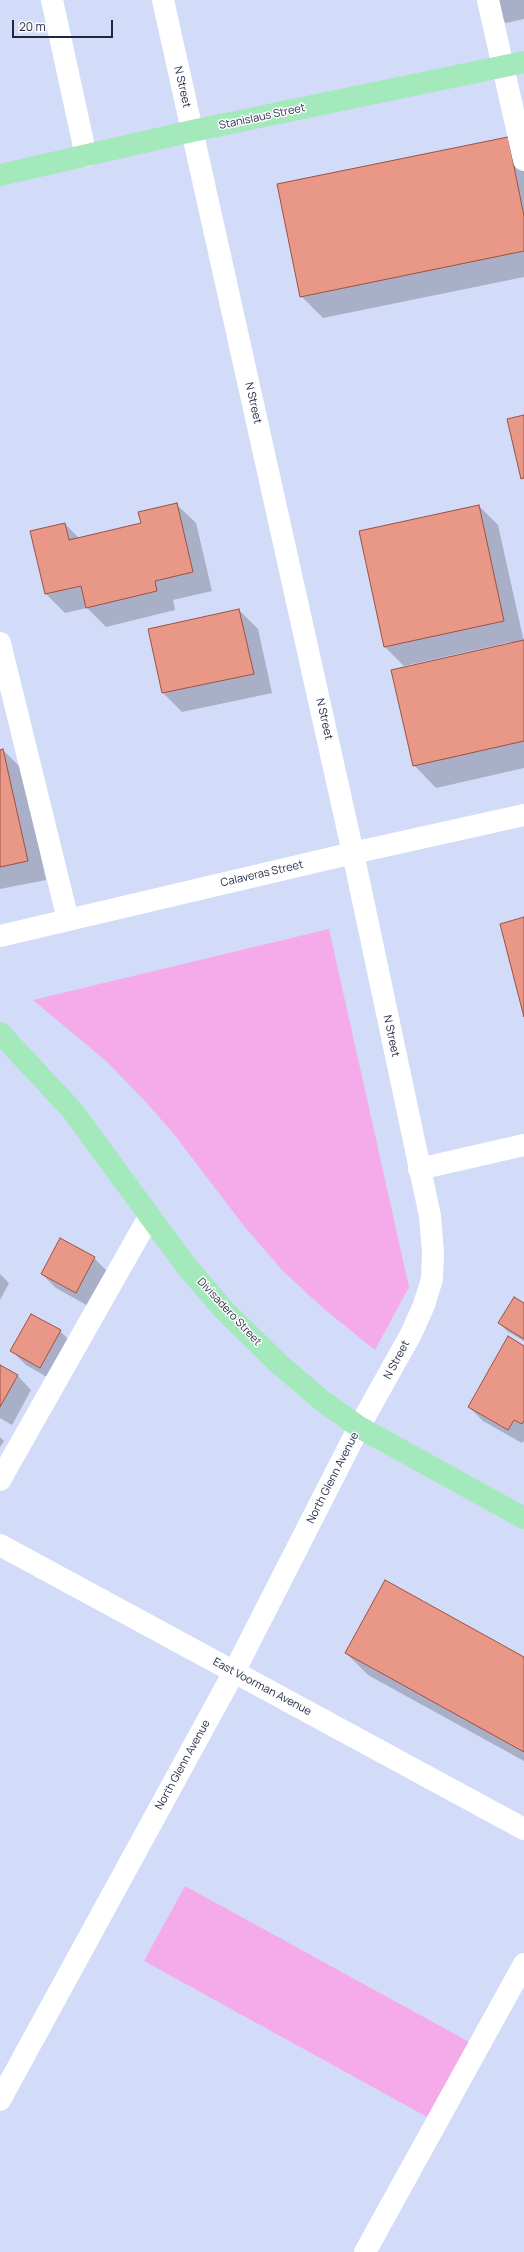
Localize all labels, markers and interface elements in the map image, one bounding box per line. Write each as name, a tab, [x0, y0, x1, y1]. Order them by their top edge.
scale bar	[14, 12, 115, 38]
text: 20 m	[19, 18, 46, 35]
street label: N Street	[171, 65, 193, 109]
street label: Stanislaus Street	[218, 101, 306, 133]
street label: N Street	[242, 381, 264, 425]
street label: N Street	[313, 697, 335, 741]
street label: Calaveras Street	[219, 858, 305, 890]
street label: N Street	[380, 1014, 402, 1058]
street label: Divisadero Street	[194, 1275, 264, 1349]
street label: N Street	[381, 1338, 413, 1382]
street label: North Glenn Avenue	[304, 1430, 362, 1526]
street label: East Voorman Avenue	[211, 1655, 313, 1719]
street label: North Glenn Avenue	[153, 1718, 213, 1812]

